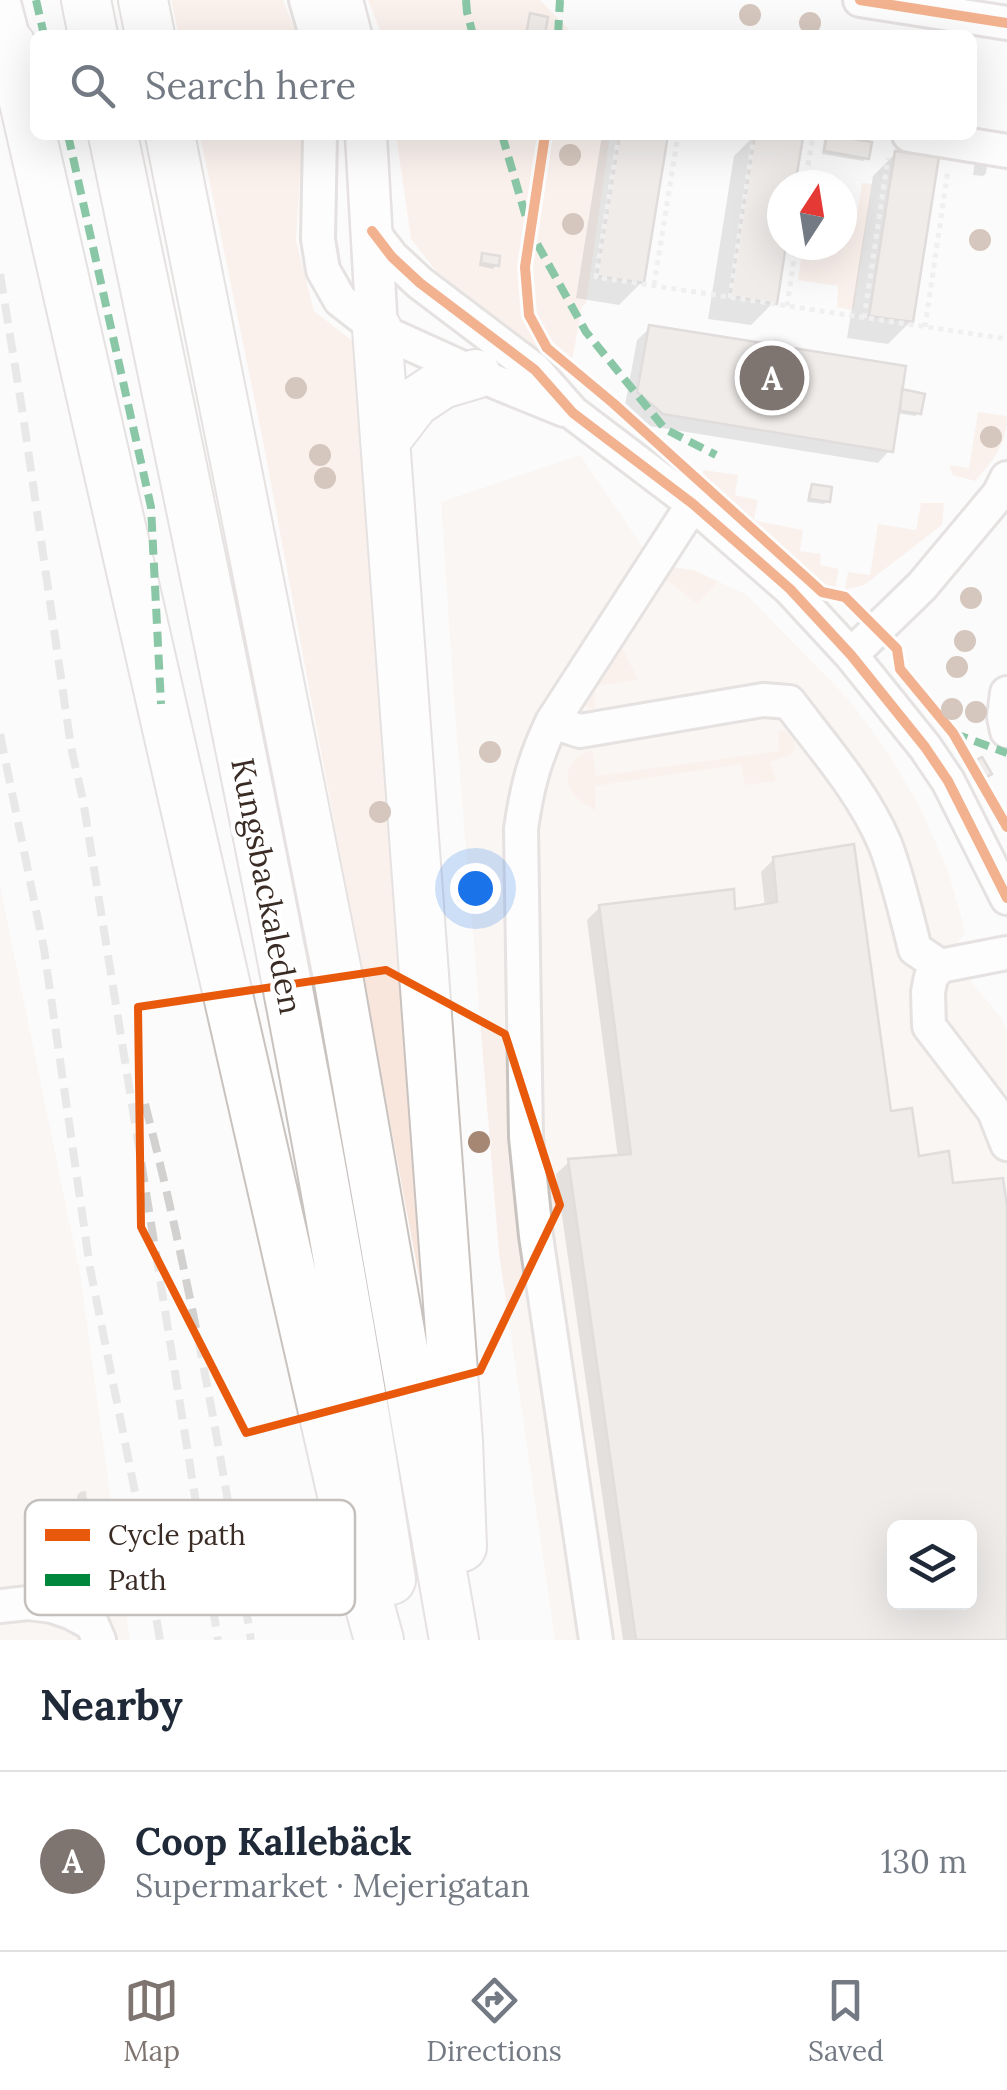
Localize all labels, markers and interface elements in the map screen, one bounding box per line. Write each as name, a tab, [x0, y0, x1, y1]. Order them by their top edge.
search box	[30, 30, 977, 140]
icon: search	[65, 58, 120, 113]
text: Search here	[145, 61, 356, 109]
north arrow	[767, 170, 857, 260]
pin: A	[740, 340, 804, 416]
street label: Kungsbackaleden	[222, 754, 312, 1018]
your location	[450, 863, 501, 914]
legend	[25, 1500, 355, 1615]
text: Cycle path	[108, 1517, 246, 1553]
map controls	[887, 1520, 977, 1610]
button: layers	[887, 1520, 977, 1610]
text: Path	[108, 1562, 167, 1598]
text: Nearby	[40, 1678, 183, 1732]
text: Coop Kallebäck	[135, 1817, 412, 1865]
text: A	[62, 1841, 83, 1882]
text: 130 m	[881, 1841, 967, 1882]
text: Supermarket · Mejerigatan	[135, 1865, 530, 1906]
tab: Map	[123, 1973, 180, 2069]
tab: Directions	[426, 1973, 562, 2069]
tab: Saved	[808, 1973, 884, 2069]

